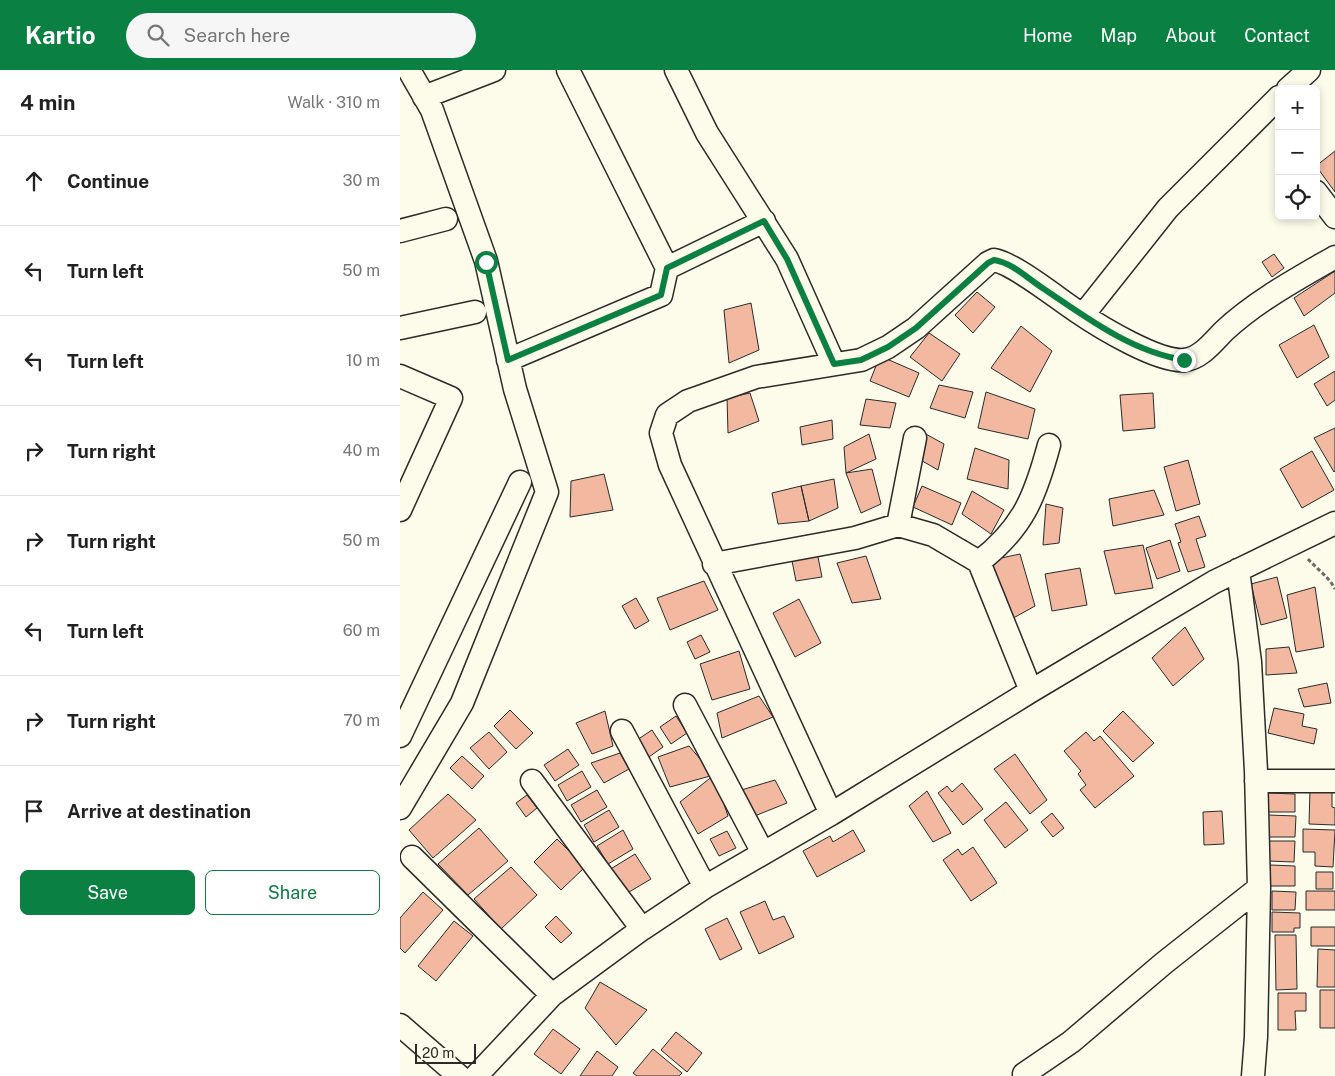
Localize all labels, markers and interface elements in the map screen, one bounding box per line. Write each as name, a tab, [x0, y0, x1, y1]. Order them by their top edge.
search box	[126, 13, 476, 58]
text: Kartio	[25, 21, 96, 49]
icon: search	[144, 21, 172, 49]
text: Search here	[184, 24, 290, 46]
text: Home	[1023, 25, 1073, 46]
text: Map	[1101, 25, 1137, 46]
text: About	[1165, 25, 1216, 46]
text: Contact	[1244, 25, 1310, 46]
map controls	[1275, 85, 1320, 220]
button: +	[1275, 85, 1320, 130]
text: 4 min	[20, 90, 75, 115]
text: Walk · 310 m	[287, 93, 380, 112]
button: −	[1275, 130, 1320, 175]
icon: ahead	[20, 167, 48, 195]
text: Continue	[67, 170, 149, 192]
text: 30 m	[343, 171, 380, 190]
button: locate	[1275, 175, 1320, 220]
route start	[475, 251, 498, 274]
icon: left	[20, 257, 48, 285]
text: Turn left	[67, 260, 144, 282]
text: 50 m	[342, 261, 380, 280]
icon: left	[20, 347, 48, 375]
route end	[1173, 349, 1196, 372]
text: Turn left	[67, 350, 144, 372]
text: 10 m	[346, 351, 380, 370]
icon: right	[20, 437, 48, 465]
text: Turn right	[67, 440, 156, 462]
text: 40 m	[342, 441, 380, 460]
icon: right	[20, 527, 48, 555]
text: Turn right	[67, 530, 156, 552]
text: 50 m	[342, 531, 380, 550]
icon: left	[20, 617, 48, 645]
text: Turn left	[67, 620, 144, 642]
text: 60 m	[343, 621, 380, 640]
icon: right	[20, 707, 48, 735]
text: Turn right	[67, 710, 156, 732]
text: 70 m	[343, 711, 380, 730]
icon: arrive	[20, 797, 48, 825]
text: Arrive at destination	[67, 800, 251, 822]
button: Save	[20, 870, 195, 915]
button: Share	[205, 870, 380, 915]
scale bar	[415, 1041, 476, 1064]
text: 20 m	[422, 1045, 454, 1061]

